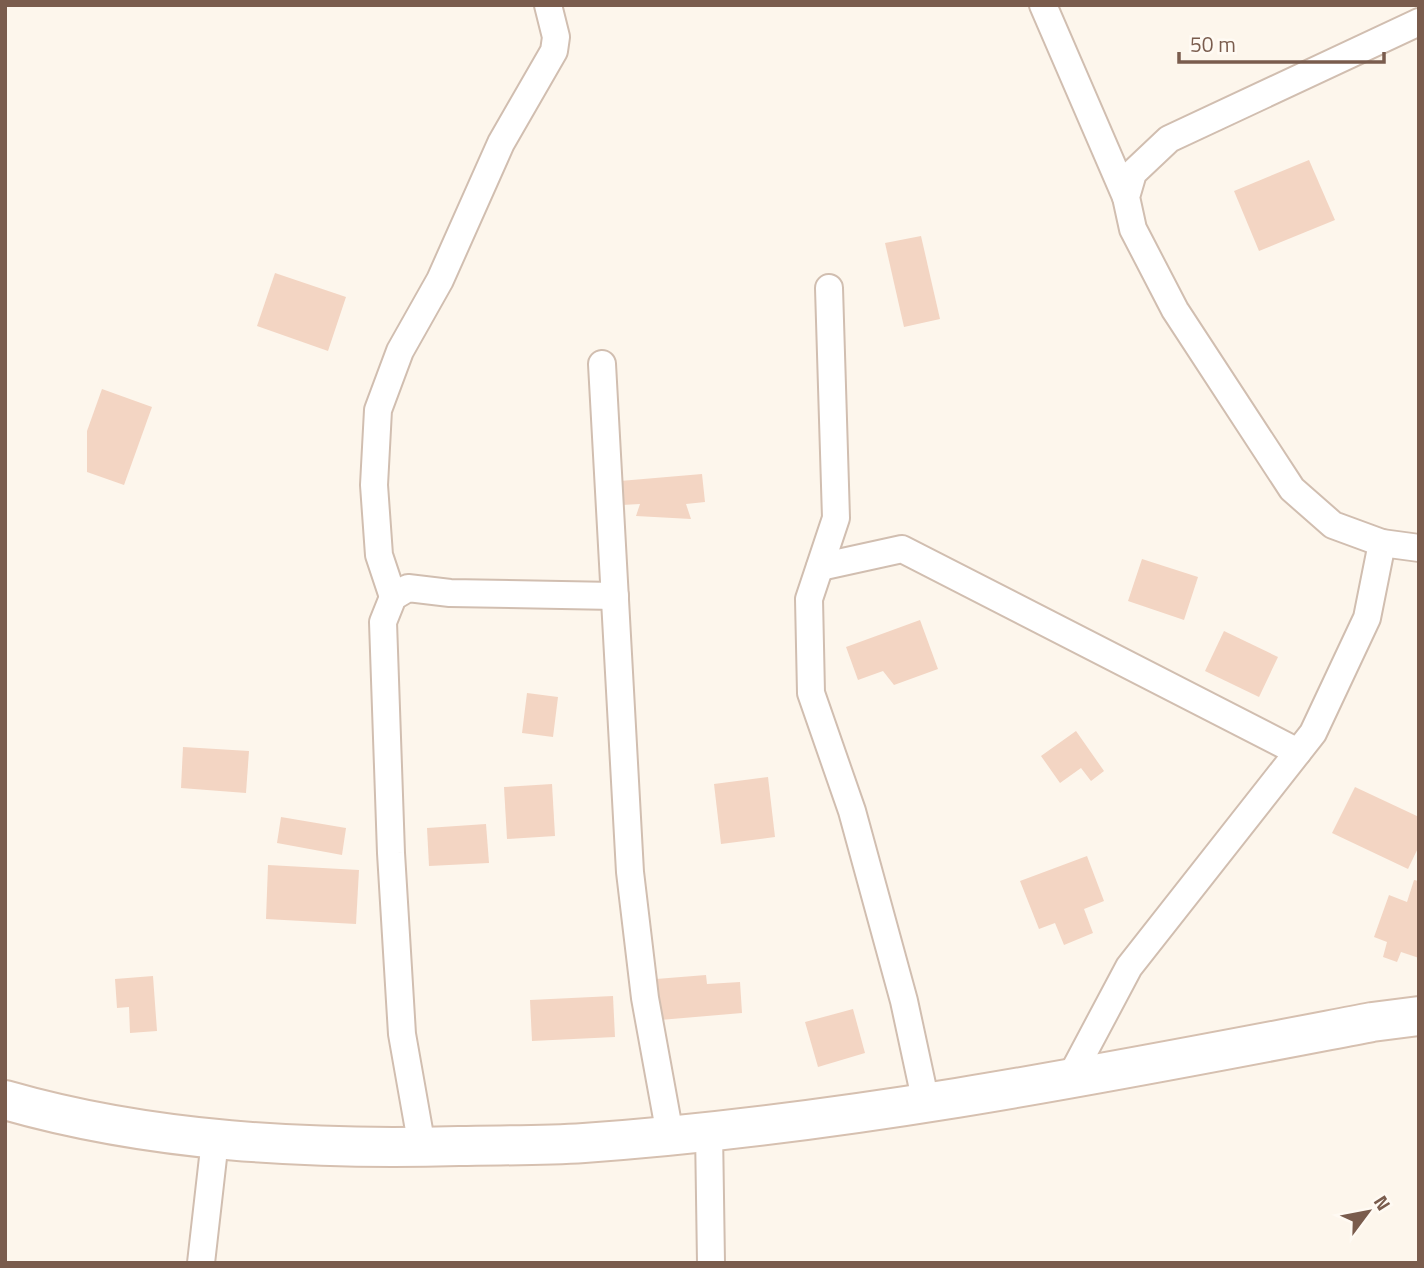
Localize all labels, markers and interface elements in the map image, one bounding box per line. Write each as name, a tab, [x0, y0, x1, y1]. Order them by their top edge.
scale bar	[1179, 21, 1384, 65]
text: 50 m	[1190, 28, 1236, 60]
north arrow	[1333, 1177, 1403, 1247]
text: N	[1367, 1189, 1399, 1216]

